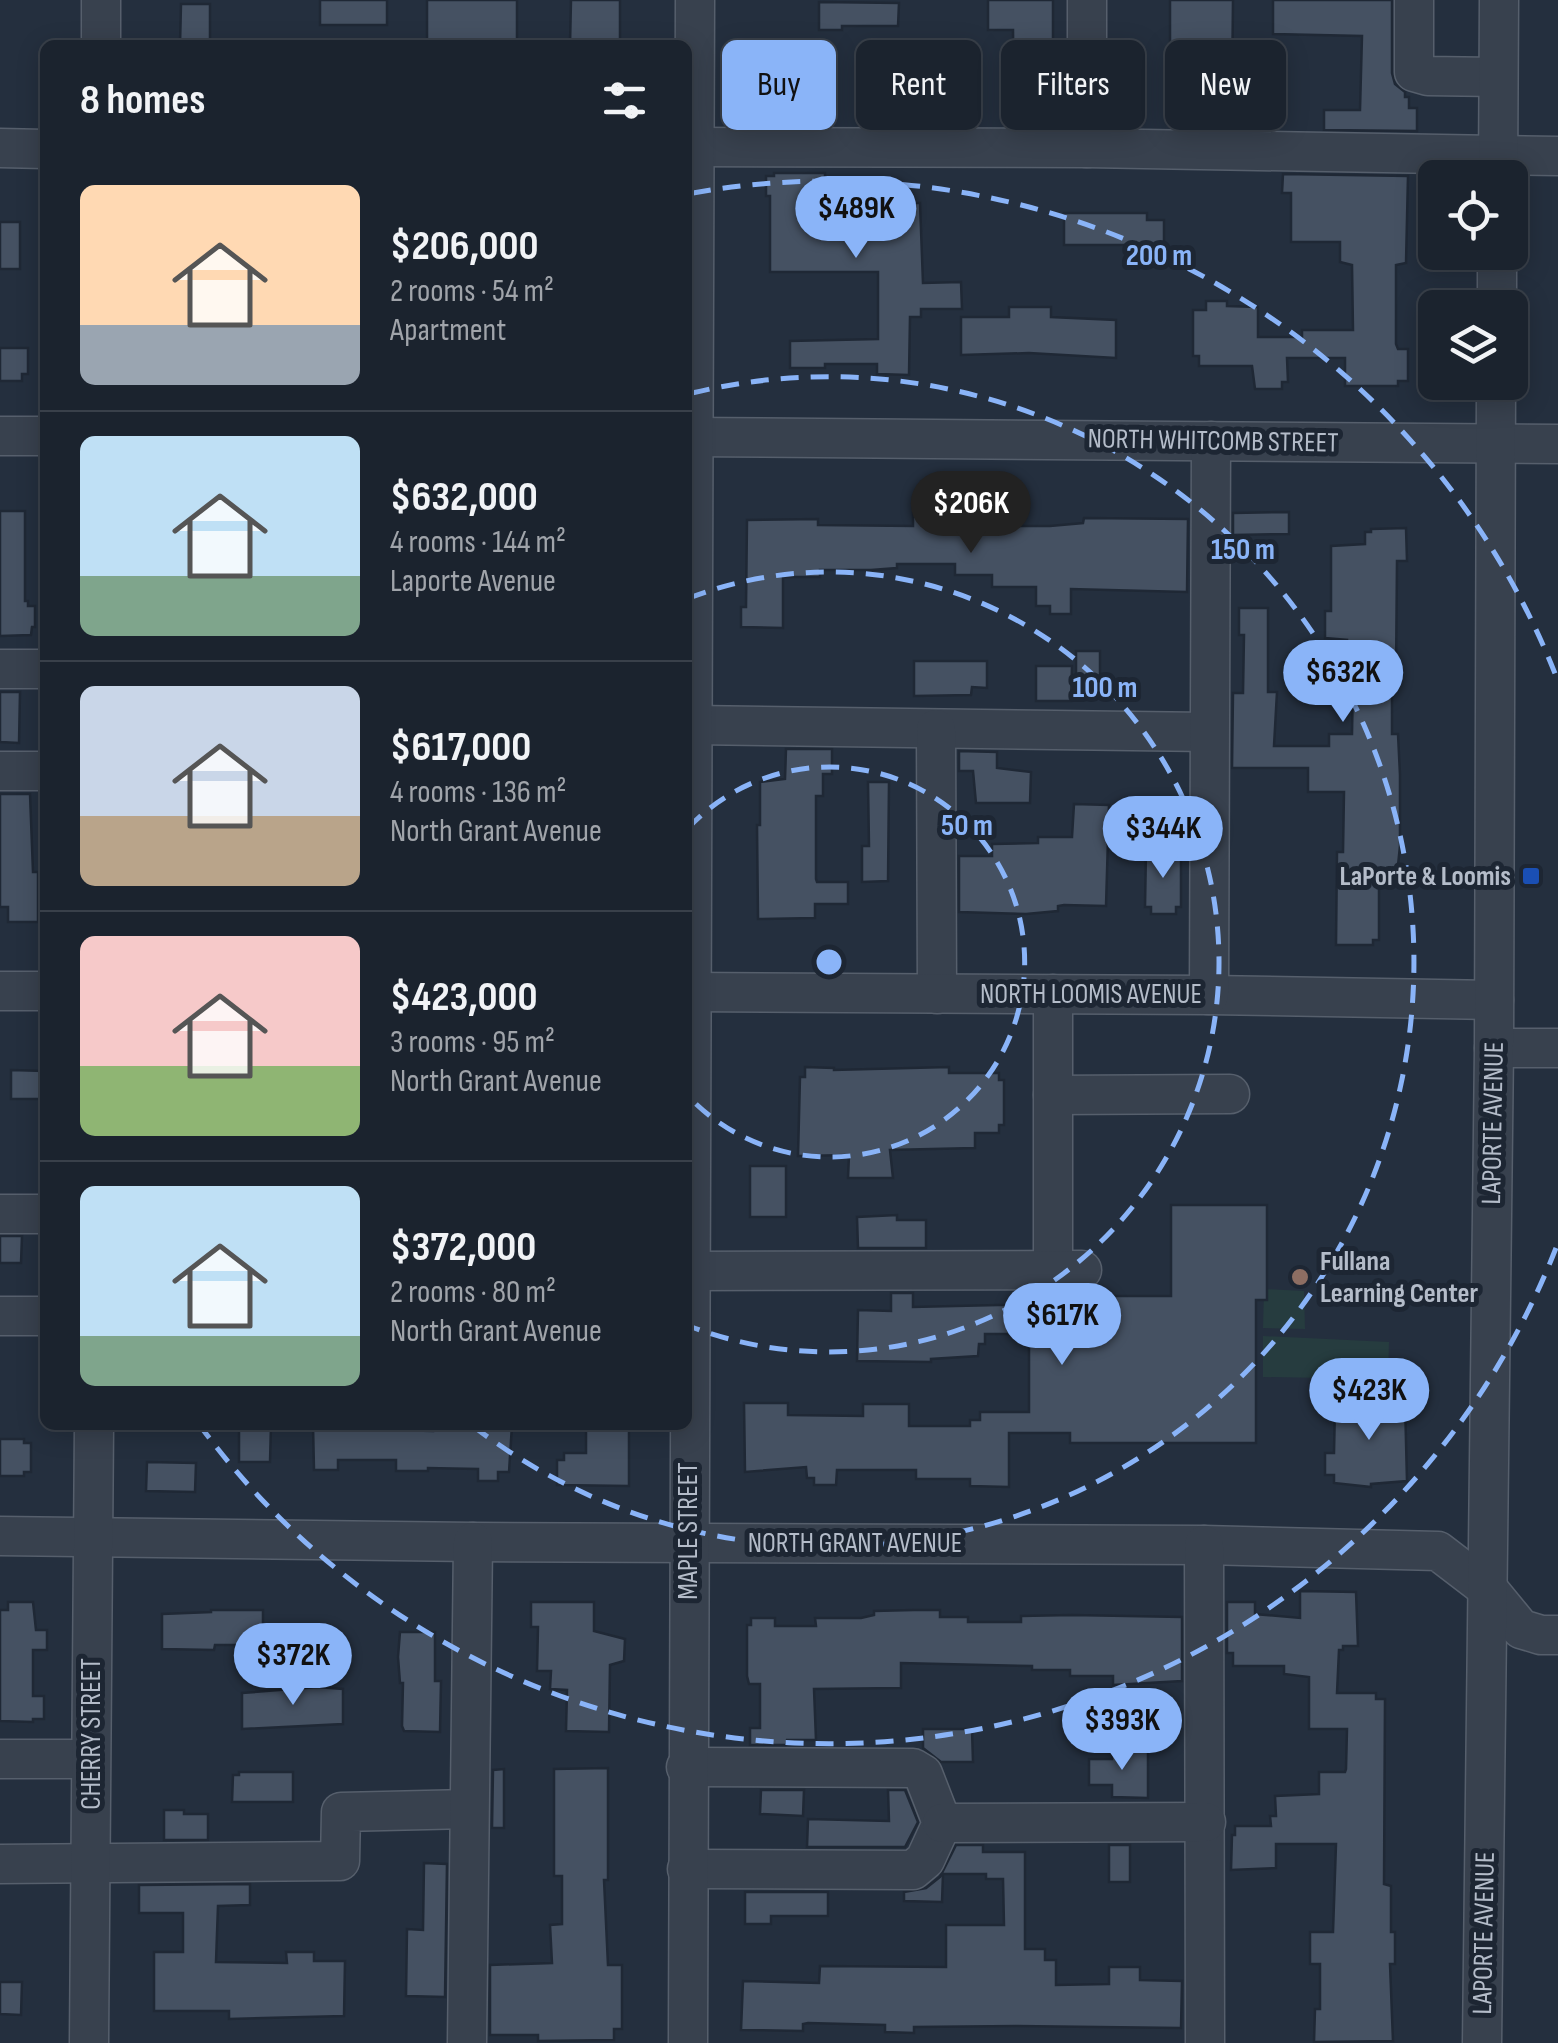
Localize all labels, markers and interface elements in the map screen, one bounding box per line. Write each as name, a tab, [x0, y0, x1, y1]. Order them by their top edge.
chip: Buy	[722, 40, 836, 130]
chip: Rent	[856, 40, 981, 130]
chip: Filters	[1001, 40, 1145, 130]
chip: New	[1165, 40, 1286, 130]
icon: filters	[597, 73, 652, 128]
text: 8 homes	[80, 75, 205, 126]
map controls	[1418, 160, 1528, 400]
button: locate	[1418, 160, 1528, 270]
pin: $489K	[786, 176, 926, 261]
text: $489K	[817, 189, 895, 228]
text: $206,000	[390, 221, 539, 272]
icon: home	[160, 225, 280, 345]
text: 200 m	[1126, 238, 1192, 274]
text: 2 rooms · 54 m²	[390, 272, 554, 311]
button: layers	[1418, 290, 1528, 400]
text: Apartment	[390, 311, 506, 350]
street label: NORTH WHITCOMB STREET	[1087, 422, 1339, 460]
pin: $206K	[901, 471, 1041, 556]
text: $632,000	[390, 472, 538, 523]
icon: home	[160, 476, 280, 596]
text: $206K	[933, 484, 1009, 523]
text: 4 rooms · 144 m²	[390, 523, 566, 562]
text: 150 m	[1211, 532, 1275, 568]
text: Laporte Avenue	[390, 562, 556, 601]
pin: $632K	[1273, 640, 1413, 725]
text: $632K	[1305, 653, 1381, 692]
text: 100 m	[1073, 670, 1137, 706]
text: $617,000	[390, 722, 531, 773]
icon: home	[160, 726, 280, 846]
text: 4 rooms · 136 m²	[390, 773, 566, 812]
pin: $344K	[1093, 796, 1233, 881]
text: 50 m	[941, 808, 993, 844]
text: $344K	[1125, 809, 1201, 848]
text: North Grant Avenue	[390, 812, 602, 851]
place label: LaPorte & Loomis	[1339, 860, 1511, 893]
marker: LaPorte & Loomis	[1520, 865, 1542, 887]
centre of rings	[811, 944, 847, 980]
text: $423,000	[390, 972, 537, 1023]
icon: home	[160, 976, 280, 1096]
street label: NORTH LOOMIS AVENUE	[980, 978, 1202, 1011]
text: 3 rooms · 95 m²	[390, 1023, 555, 1062]
street label: LAPORTE AVENUE	[1475, 1041, 1511, 1205]
text: North Grant Avenue	[390, 1062, 602, 1101]
text: $372,000	[390, 1222, 536, 1273]
icon: home	[160, 1226, 280, 1346]
place label: Fullana Learning Center	[1320, 1245, 1478, 1310]
marker: Fullana Learning Center	[1289, 1266, 1311, 1288]
text: 2 rooms · 80 m²	[390, 1273, 556, 1312]
pin: $617K	[992, 1283, 1132, 1368]
text: $617K	[1025, 1296, 1099, 1335]
text: North Grant Avenue	[390, 1312, 602, 1351]
pin: $423K	[1299, 1358, 1439, 1443]
text: $423K	[1331, 1371, 1407, 1410]
street label: MAPLE STREET	[672, 1462, 705, 1600]
street label: NORTH GRANT AVENUE	[748, 1527, 962, 1560]
pin: $372K	[223, 1623, 363, 1708]
text: $372K	[256, 1636, 330, 1675]
street label: CHERRY STREET	[75, 1658, 108, 1810]
pin: $393K	[1052, 1688, 1192, 1773]
text: $393K	[1084, 1701, 1160, 1740]
street label: LAPORTE AVENUE	[1466, 1851, 1502, 2015]

